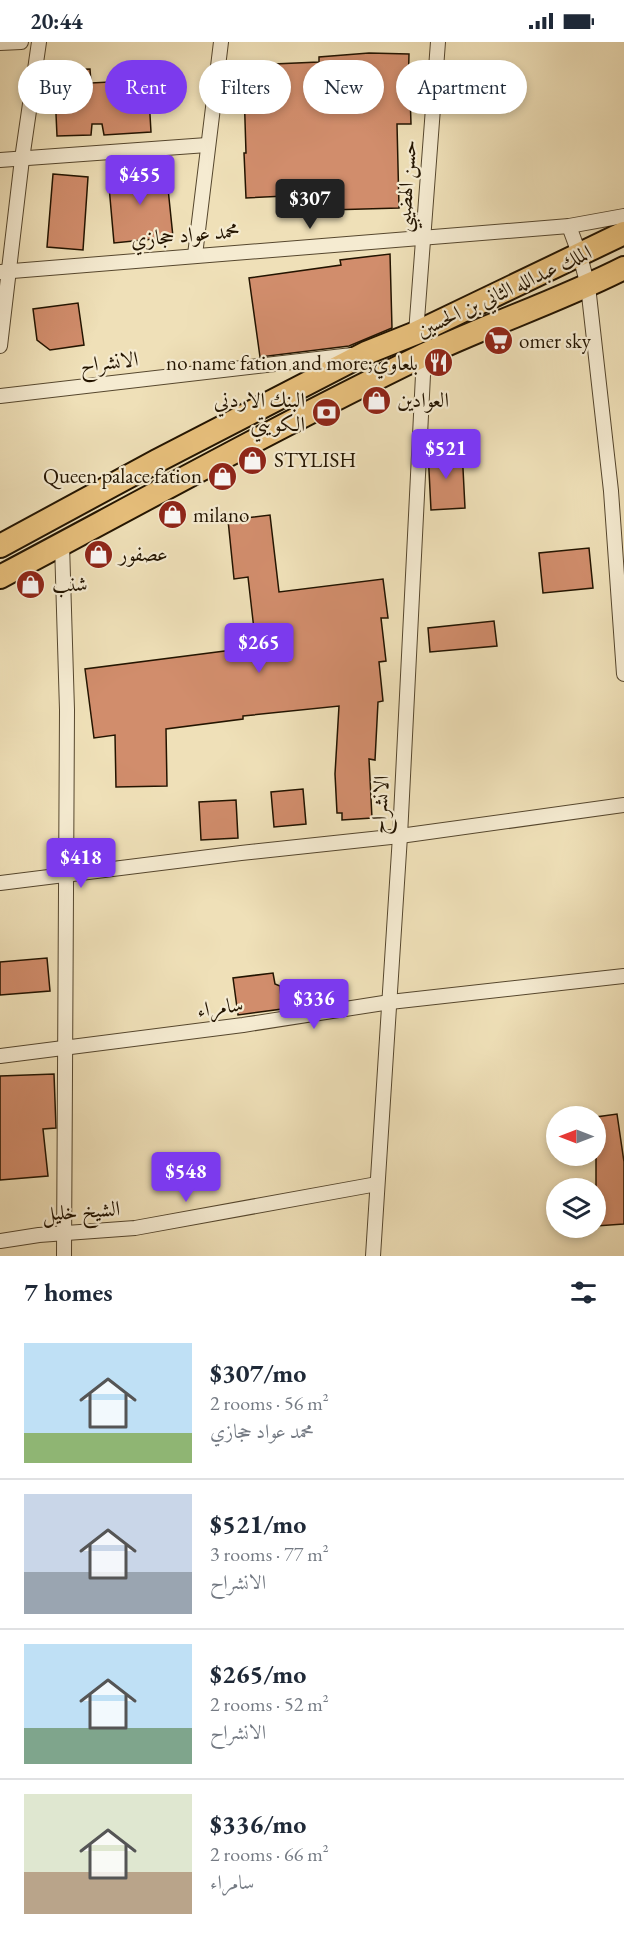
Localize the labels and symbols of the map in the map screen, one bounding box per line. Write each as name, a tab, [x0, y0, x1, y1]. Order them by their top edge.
street label: حسن الهضيبي	[389, 139, 429, 234]
pin: $455	[104, 155, 176, 206]
pin: $307	[274, 179, 346, 230]
street label: محمد عواد حجازي	[129, 216, 241, 256]
street label: الملك عبدالله الثاني بن الحسين	[412, 238, 597, 347]
supermarket icon: omer sky	[482, 325, 514, 357]
place label: omer sky	[519, 327, 592, 354]
street label: الانشراح	[78, 345, 141, 384]
restaurant icon: no name fation and more;بلعاوي	[423, 347, 455, 379]
place label: no name fation and more;بلعاوي	[166, 349, 418, 379]
shop icon: العوادين	[360, 384, 392, 416]
place label: البنك الاردني الكويتي	[214, 386, 305, 443]
place label: العوادين	[397, 386, 449, 413]
bank icon: البنك الاردني الكويتي	[310, 396, 342, 428]
pin: $521	[410, 429, 482, 480]
shop icon: STYLISH	[237, 444, 269, 476]
place label: STYLISH	[274, 446, 356, 473]
shop icon: Queen palace fation	[207, 460, 239, 492]
place label: Queen palace fation	[43, 462, 202, 490]
shop icon: milano	[156, 499, 188, 531]
place label: milano	[193, 501, 249, 528]
shop icon: عصفور	[82, 538, 114, 570]
place label: عصفور	[117, 540, 168, 567]
shop icon: شنب	[15, 568, 47, 600]
place label: شنب	[52, 570, 88, 598]
pin: $265	[223, 623, 295, 674]
street label: الانشراح	[364, 775, 401, 835]
pin: $418	[45, 838, 117, 889]
pin: $336	[278, 979, 350, 1030]
street label: سامراء	[195, 990, 245, 1025]
north arrow	[546, 1106, 606, 1166]
pin: $548	[150, 1152, 222, 1203]
street label: الشيخ خليل	[41, 1194, 121, 1233]

